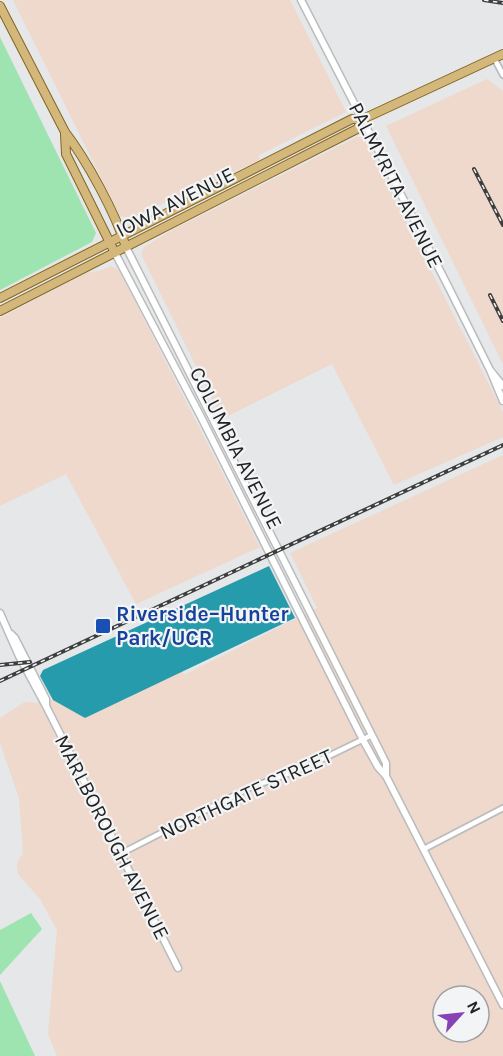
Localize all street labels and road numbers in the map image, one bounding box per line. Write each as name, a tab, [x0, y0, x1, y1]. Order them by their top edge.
street label: PALMYRITA AVENUE	[344, 98, 448, 272]
street label: IOWA AVENUE	[112, 162, 238, 242]
street label: COLUMBIA AVENUE	[185, 363, 287, 533]
street label: MARLBOROUGH AVENUE	[50, 731, 174, 943]
street label: NORTHGATE STREET	[156, 743, 336, 845]

